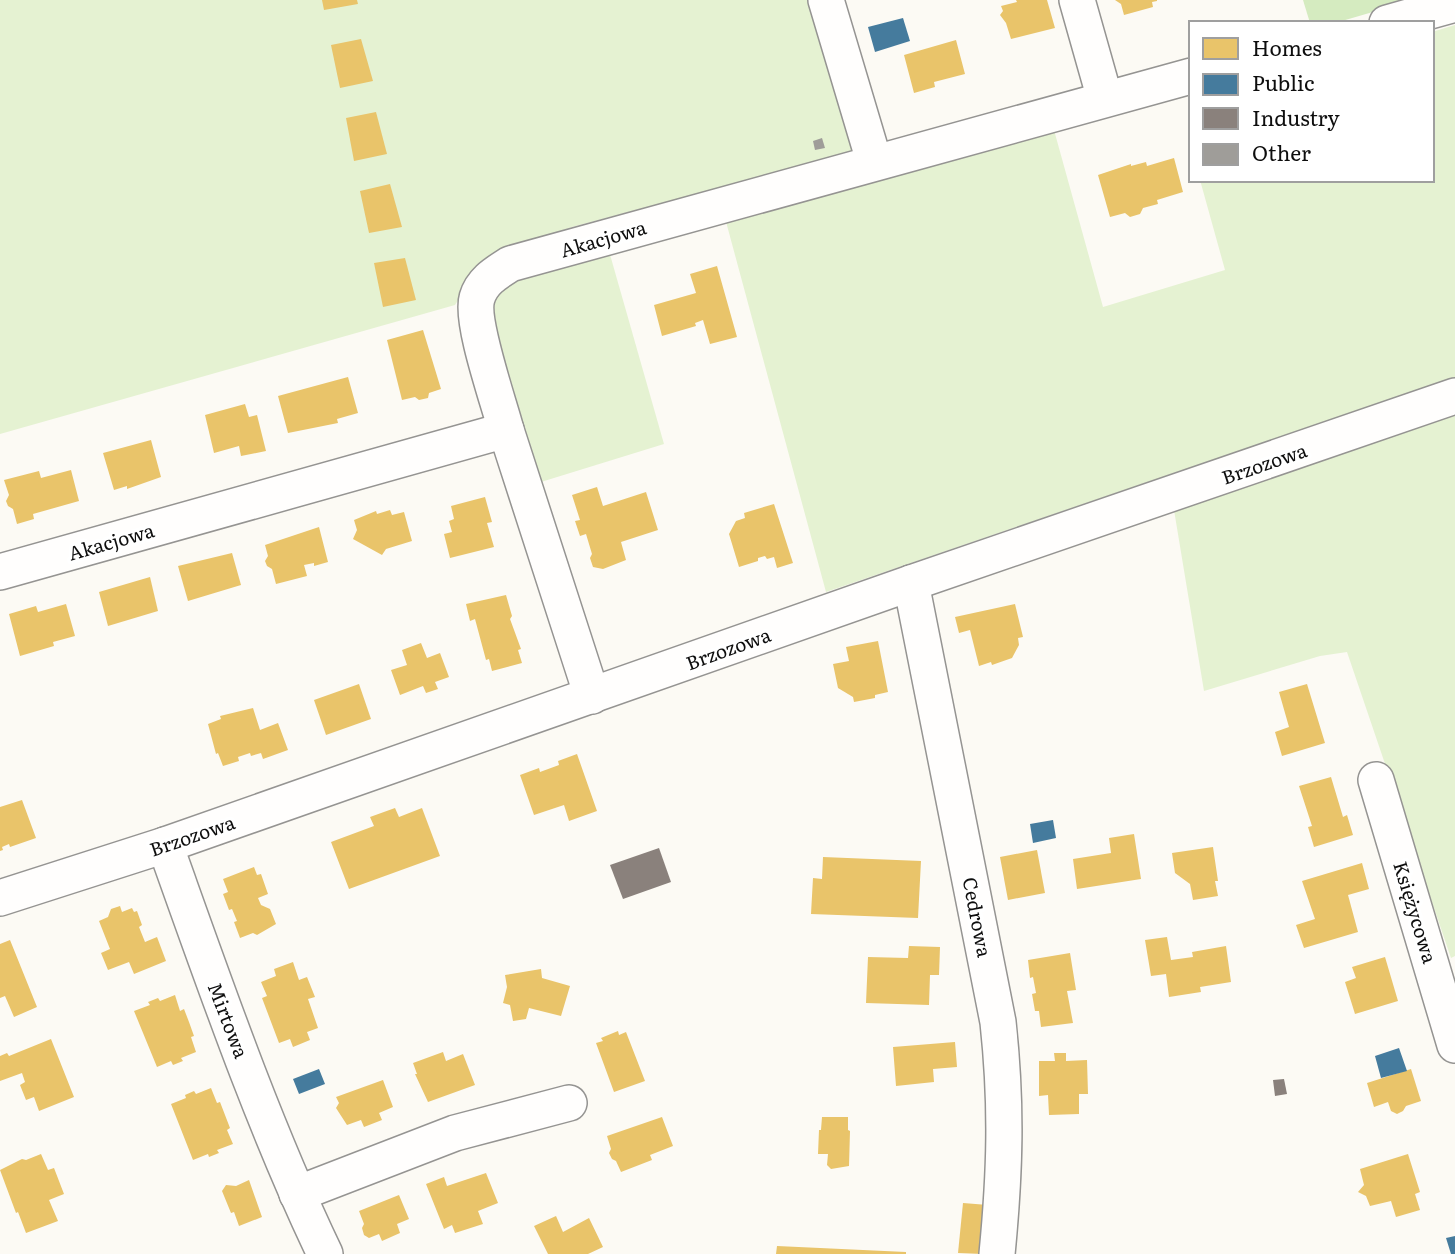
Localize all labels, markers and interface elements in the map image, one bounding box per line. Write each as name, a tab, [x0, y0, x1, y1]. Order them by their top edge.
legend	[1189, 21, 1434, 182]
text: Homes	[1252, 31, 1322, 62]
text: Public	[1252, 66, 1314, 97]
text: Industry	[1252, 101, 1340, 132]
text: Other	[1252, 136, 1311, 167]
street label: Akacjowa	[557, 212, 650, 264]
street label: Brzozowa	[1218, 435, 1311, 491]
street label: Akacjowa	[65, 515, 158, 567]
street label: Brzozowa	[682, 619, 775, 676]
street label: Brzozowa	[146, 807, 239, 863]
street label: Księżycowa	[1387, 857, 1445, 967]
street label: Cedrowa	[957, 875, 1000, 960]
street label: Mirtowa	[202, 978, 257, 1063]

